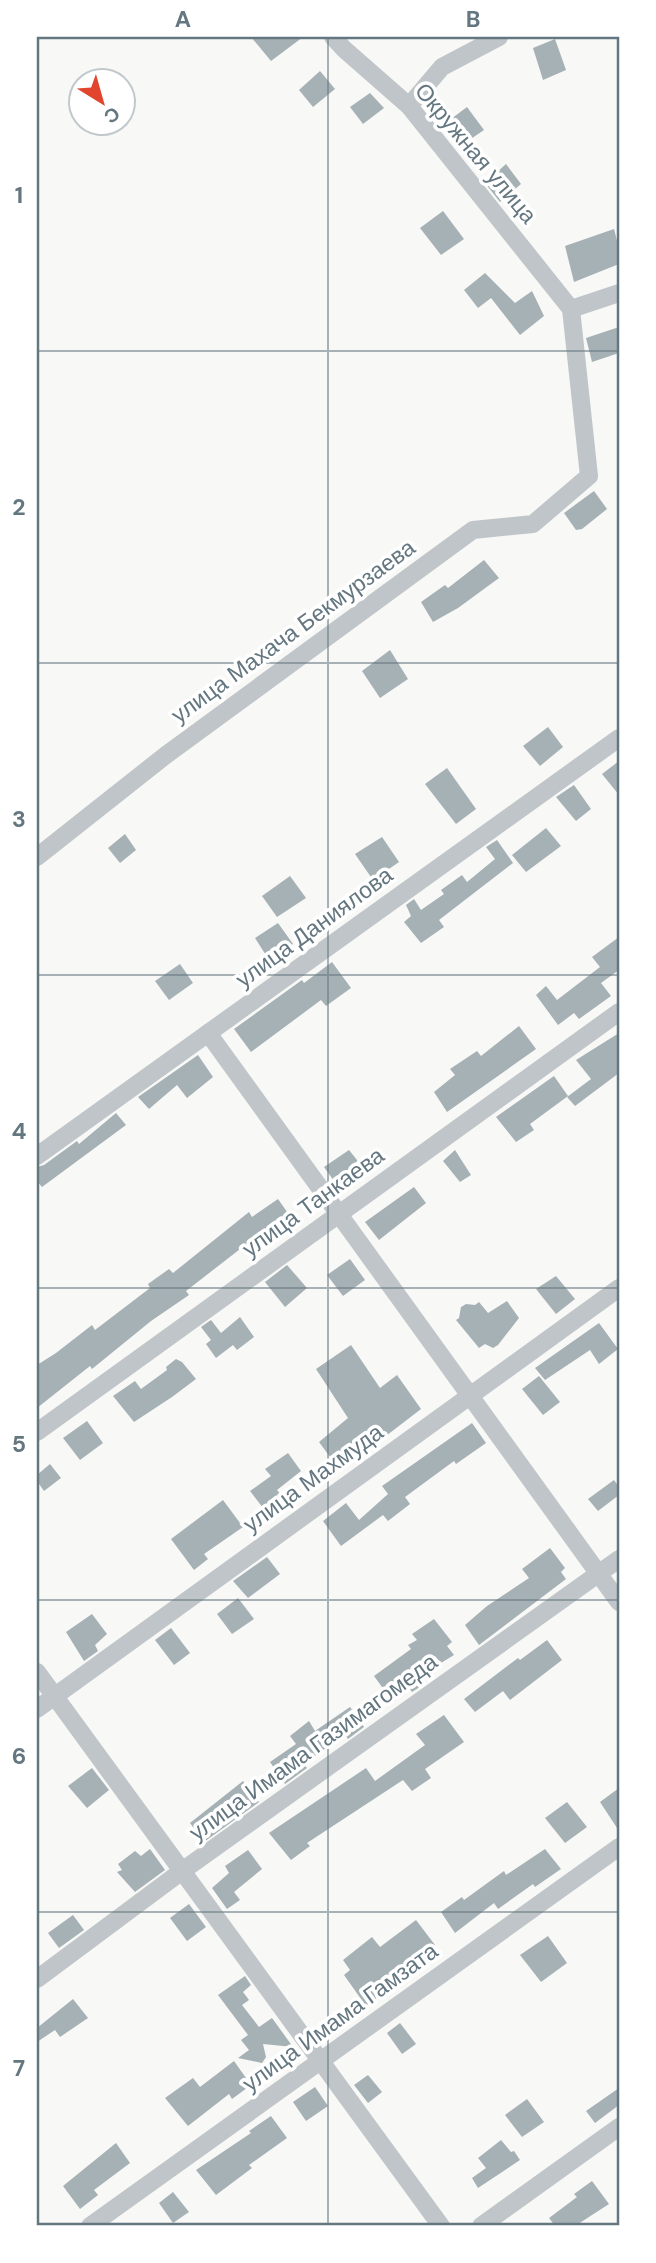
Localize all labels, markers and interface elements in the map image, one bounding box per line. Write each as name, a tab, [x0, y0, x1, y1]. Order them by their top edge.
text: A	[175, 4, 191, 34]
text: B	[466, 4, 480, 34]
north arrow	[66, 66, 136, 136]
street label: Окружная улица	[408, 76, 544, 230]
text: С	[99, 101, 125, 129]
text: 1	[15, 180, 23, 210]
text: 2	[12, 492, 26, 522]
street label: улица Махача Бекмурзаева	[165, 532, 421, 730]
text: 3	[12, 804, 26, 834]
street label: улица Даниялова	[230, 860, 399, 994]
text: 4	[12, 1116, 27, 1146]
street label: улица Танкаева	[236, 1140, 390, 1264]
street label: улица Махмуда	[237, 1417, 389, 1539]
text: 5	[12, 1429, 26, 1459]
street label: улица Имама Газимагомеда	[183, 1647, 443, 1847]
text: 6	[12, 1741, 26, 1771]
street label: улица Имама Гамзата	[236, 1936, 444, 2098]
text: 7	[13, 2053, 25, 2083]

